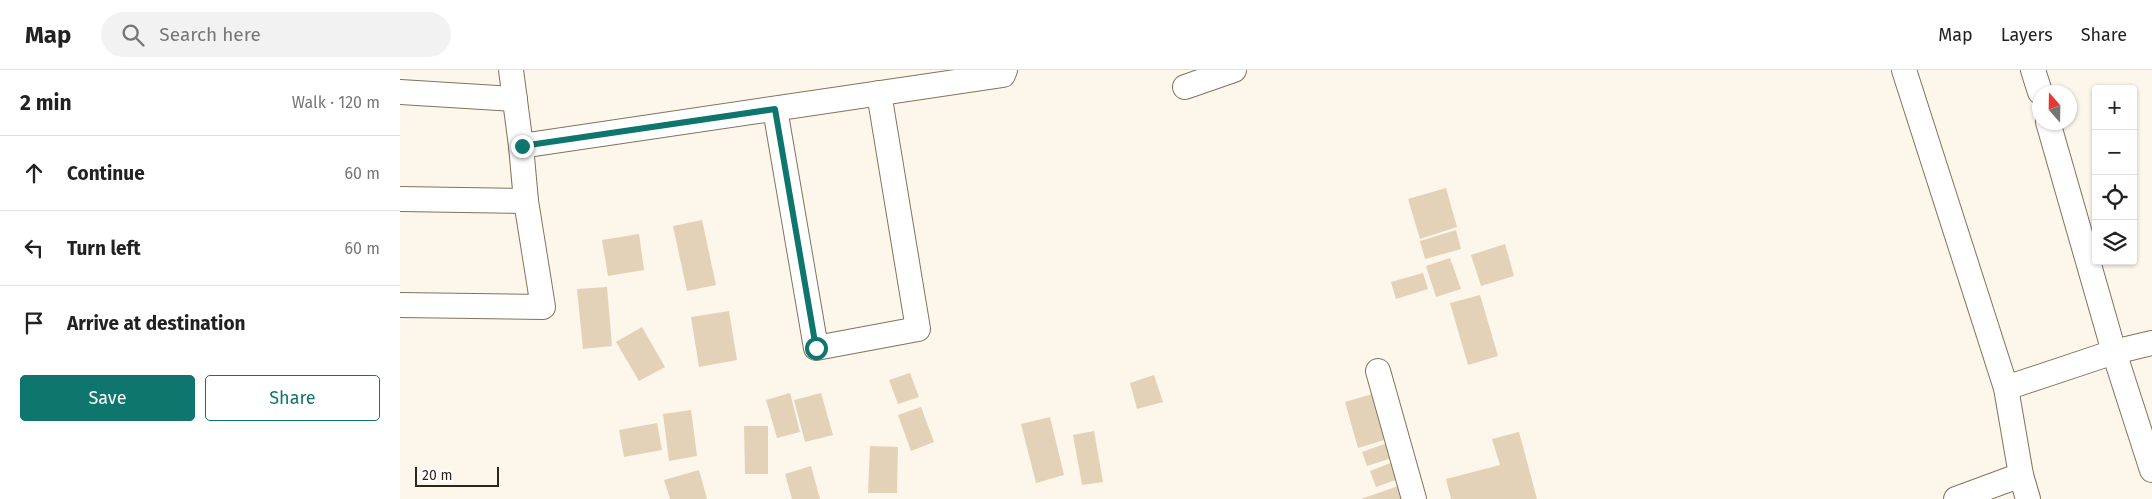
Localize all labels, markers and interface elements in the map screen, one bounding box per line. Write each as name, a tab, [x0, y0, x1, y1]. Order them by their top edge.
search box	[101, 12, 451, 57]
text: Map	[25, 21, 71, 49]
icon: search	[119, 21, 147, 49]
text: Search here	[159, 23, 261, 46]
text: Map	[1938, 24, 1973, 46]
text: Layers	[2001, 24, 2053, 46]
text: Share	[2081, 24, 2127, 46]
north arrow	[2032, 85, 2077, 130]
map controls	[2092, 85, 2137, 265]
button: +	[2092, 85, 2137, 130]
text: 2 min	[20, 90, 72, 116]
text: Walk · 120 m	[292, 93, 380, 112]
button: −	[2092, 130, 2137, 175]
route end	[511, 135, 534, 158]
icon: ahead	[20, 159, 48, 187]
text: Continue	[67, 162, 145, 185]
text: 60 m	[345, 164, 380, 183]
button: locate	[2092, 175, 2137, 220]
button: layers	[2092, 220, 2137, 265]
icon: left	[20, 234, 48, 262]
text: Turn left	[67, 237, 141, 260]
text: 60 m	[345, 239, 380, 258]
icon: arrive	[20, 309, 48, 337]
text: Arrive at destination	[67, 312, 246, 335]
route start	[805, 337, 828, 360]
button: Save	[20, 375, 195, 421]
button: Share	[205, 375, 380, 421]
scale bar	[415, 464, 499, 487]
text: 20 m	[422, 467, 452, 484]

